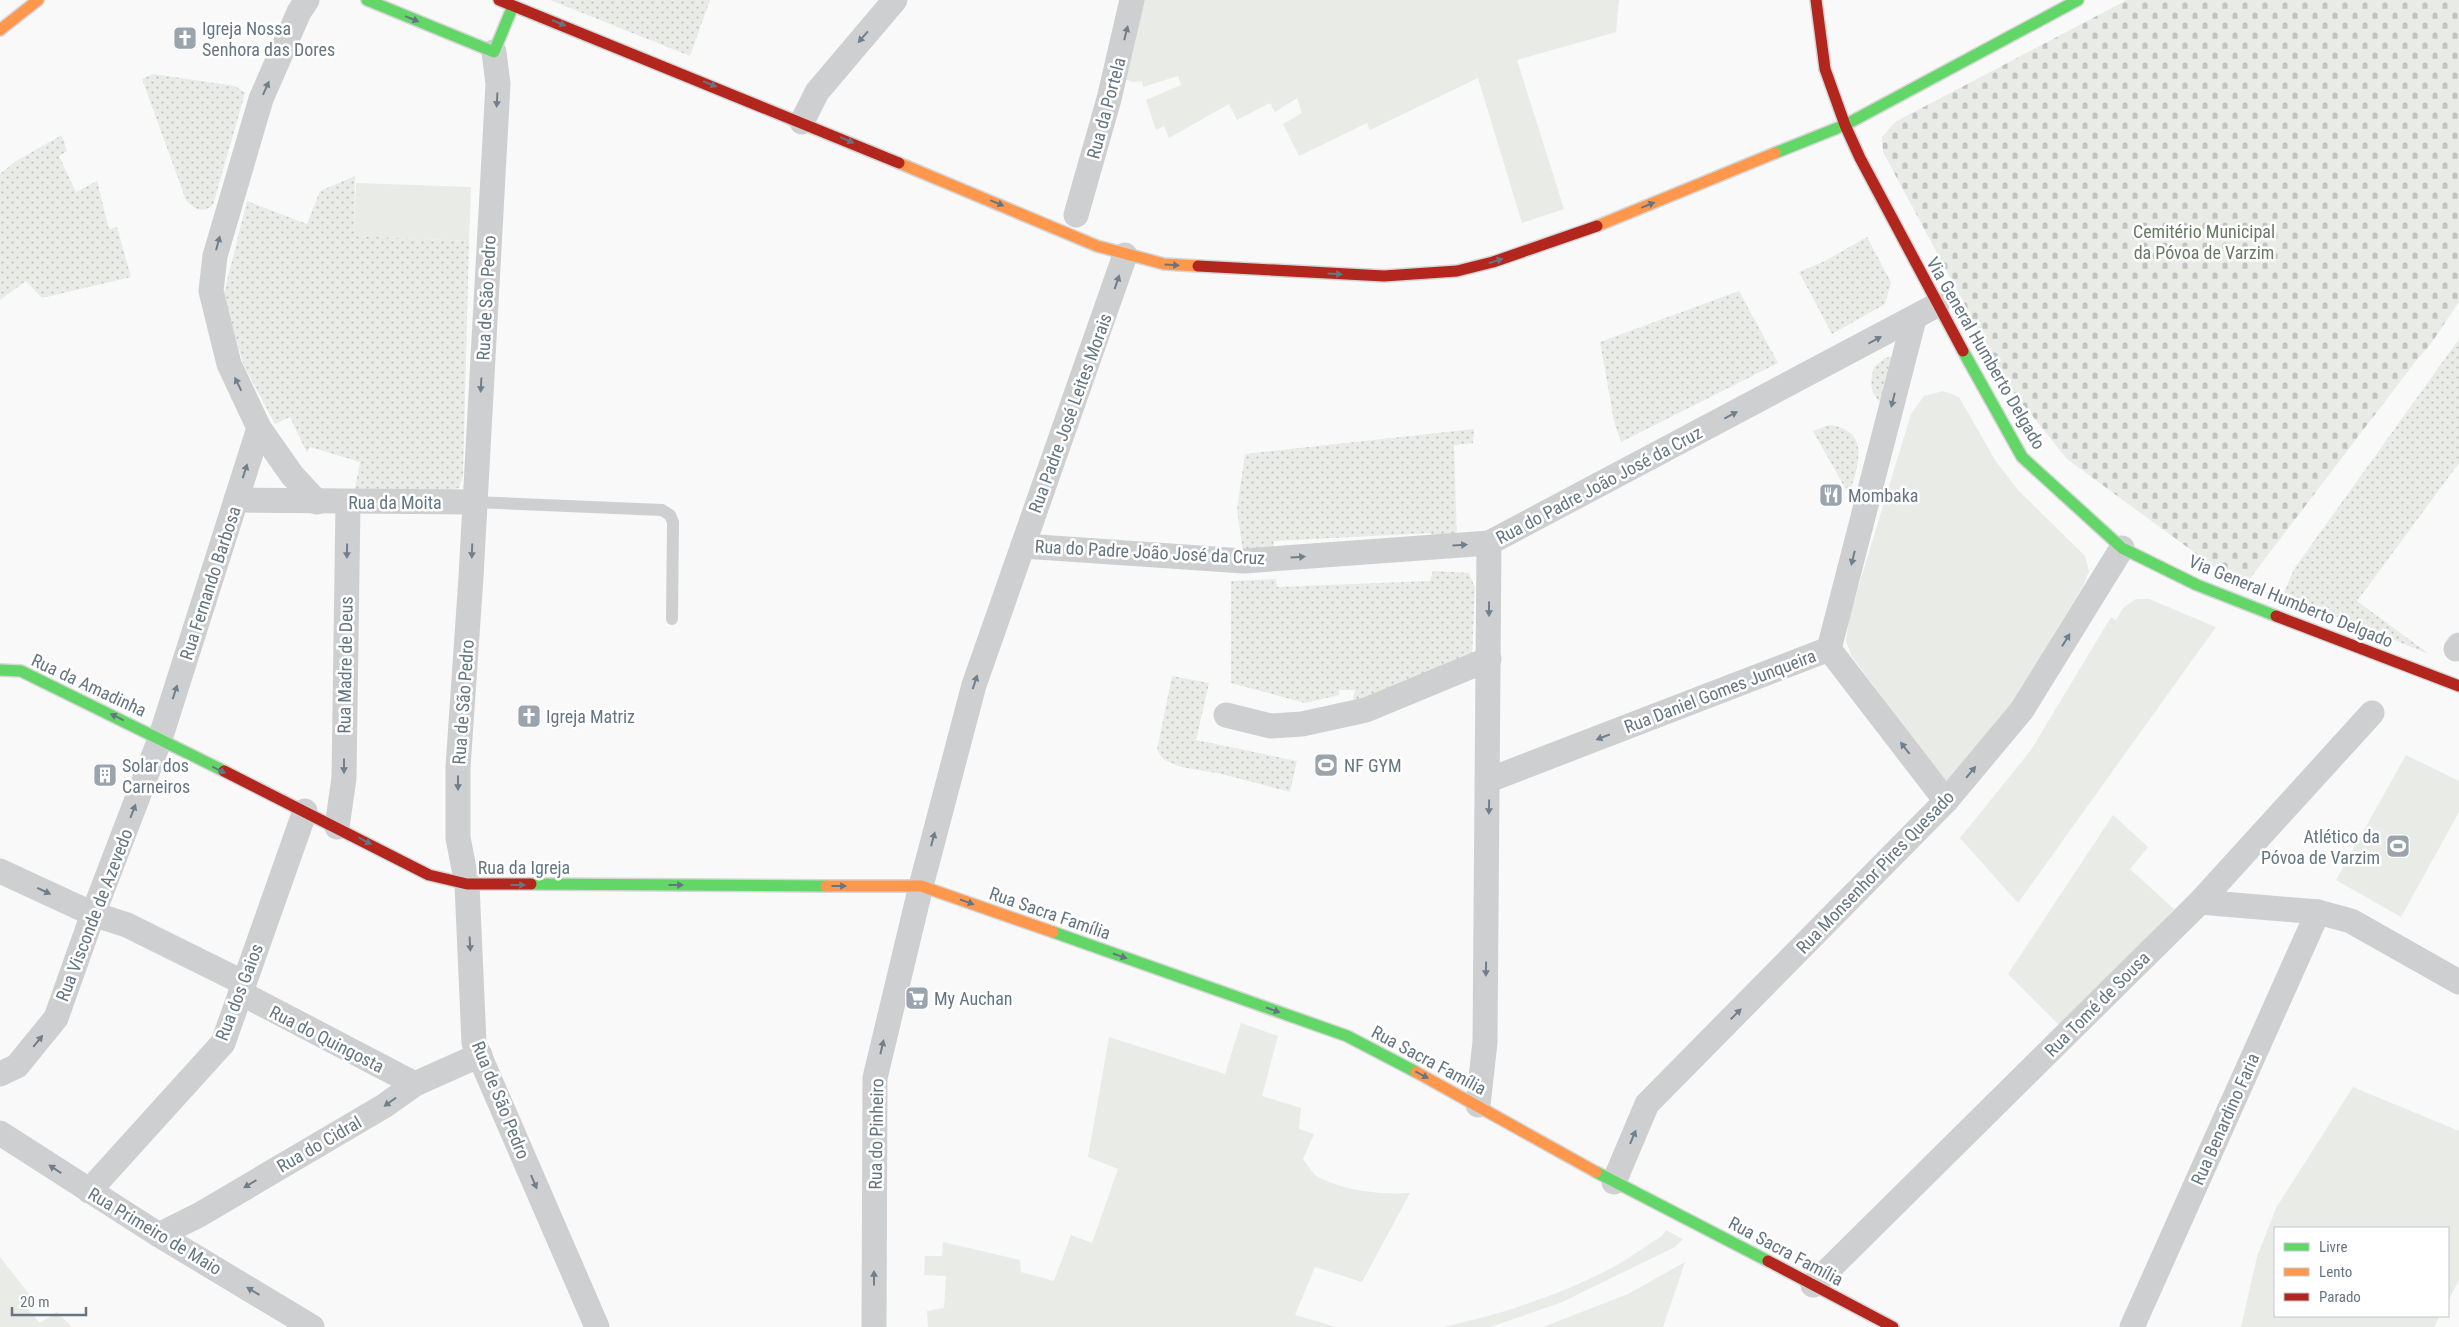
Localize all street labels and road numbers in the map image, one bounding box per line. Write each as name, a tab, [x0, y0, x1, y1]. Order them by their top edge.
street label: Rua da Portela	[1082, 55, 1130, 161]
street label: Rua de São Pedro	[472, 235, 500, 361]
street label: Via General Humberto Delgado	[1922, 253, 2050, 453]
street label: Rua Padre José Leites Morais	[1024, 310, 1116, 516]
street label: Rua do Padre João José da Cruz	[1492, 422, 1706, 548]
street label: Rua da Moita	[348, 492, 442, 513]
street label: Rua Fernando Barbosa	[175, 504, 245, 662]
street label: Rua do Padre João José da Cruz	[1034, 535, 1266, 569]
street label: Via General Humberto Delgado	[2186, 550, 2396, 652]
street label: Rua Madre de Deus	[333, 596, 357, 734]
street label: Rua de São Pedro	[448, 639, 478, 765]
street label: Rua Daniel Gomes Junqueira	[1621, 645, 1819, 737]
street label: Rua da Amadinha	[28, 649, 150, 721]
street label: Rua Monsenhor Pires Quesado	[1792, 786, 1958, 958]
street label: Rua Visconde de Azevedo	[51, 826, 137, 1004]
street label: Rua da Igreja	[478, 857, 570, 878]
street label: Rua Sacra Família	[987, 882, 1113, 944]
street label: Rua dos Gaios	[211, 941, 267, 1043]
street label: Rua Tomé de Sousa	[2040, 947, 2154, 1061]
street label: Rua do Quingosta	[266, 1001, 388, 1077]
street label: Rua Sacra Família	[1368, 1021, 1490, 1099]
street label: Rua de São Pedro	[468, 1038, 534, 1162]
street label: Rua Benardino Faria	[2187, 1050, 2263, 1188]
street label: Rua do Pinheiro	[865, 1078, 887, 1190]
street label: Rua do Cidral	[273, 1111, 365, 1177]
street label: Rua Primeiro de Maio	[84, 1183, 226, 1279]
street label: Rua Sacra Família	[1725, 1212, 1847, 1290]

